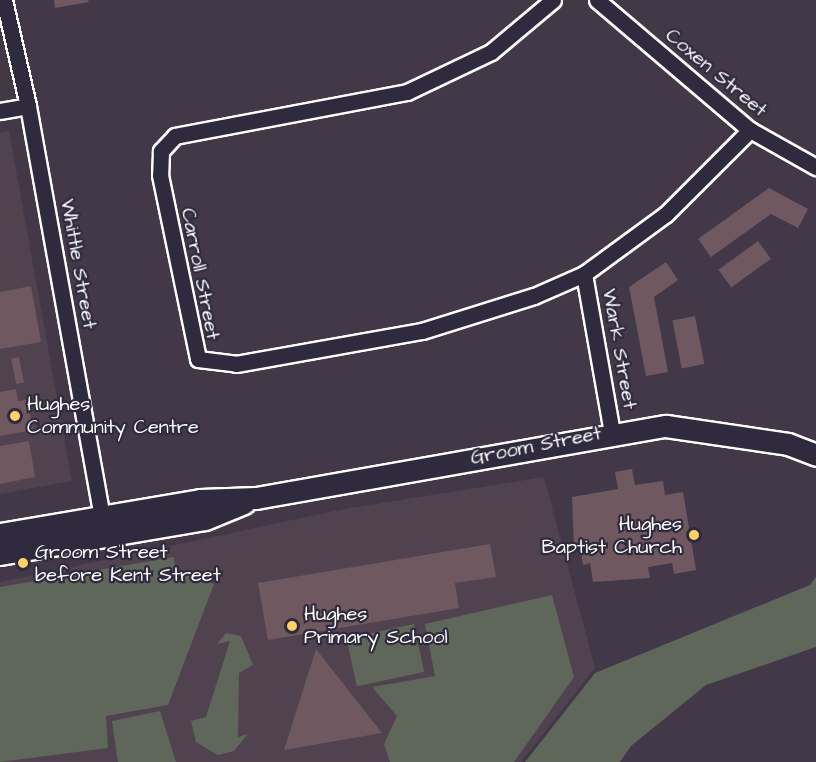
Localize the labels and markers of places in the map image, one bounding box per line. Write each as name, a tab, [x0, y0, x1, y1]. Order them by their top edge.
place label: Hughes Community Centre	[27, 392, 199, 439]
marker: Hughes Community Centre	[8, 409, 22, 423]
place label: Hughes Baptist Church	[541, 512, 682, 559]
marker: Hughes Baptist Church	[687, 528, 701, 542]
place label: Groom Street before Kent Street	[35, 540, 221, 587]
marker: Groom Street before Kent Street	[16, 556, 30, 570]
place label: Hughes Primary School	[304, 602, 448, 649]
marker: Hughes Primary School	[285, 619, 299, 633]

